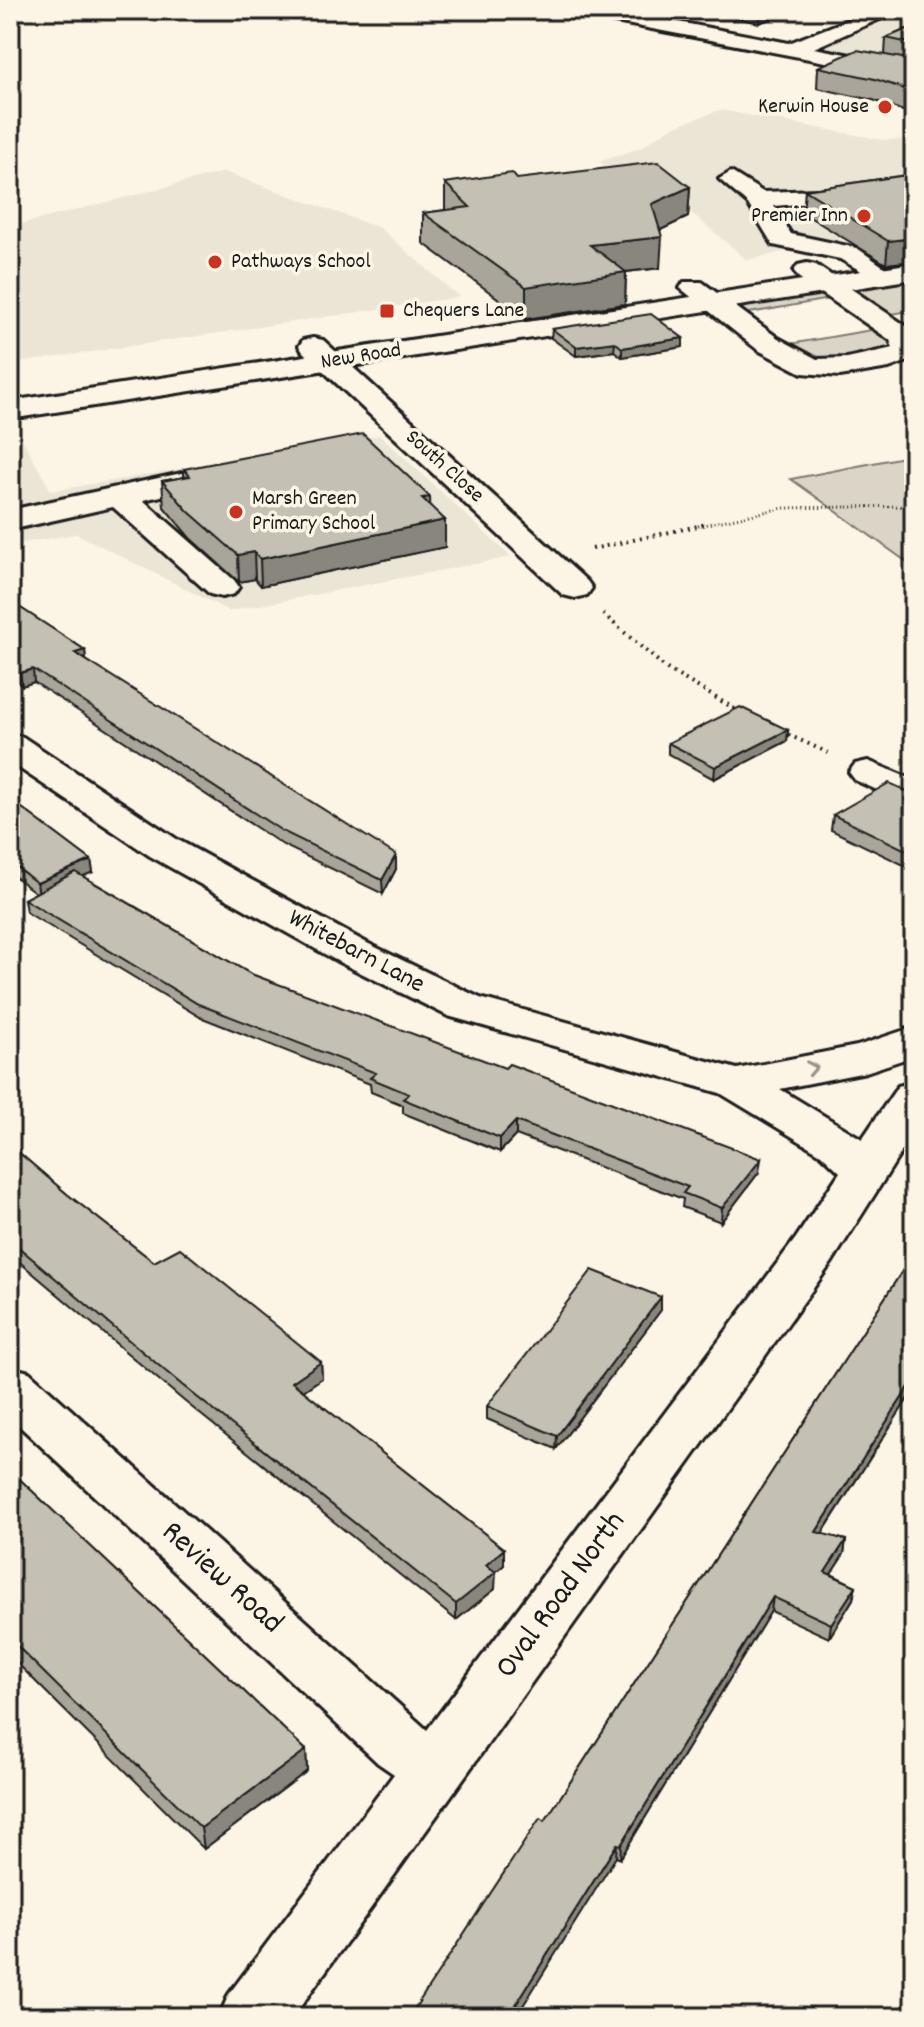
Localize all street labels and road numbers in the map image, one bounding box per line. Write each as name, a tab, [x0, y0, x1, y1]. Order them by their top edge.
street label: New Road	[319, 335, 403, 379]
street label: South Close	[398, 423, 490, 511]
street label: Whitebarn Lane	[281, 900, 431, 1004]
street label: Oval Road North	[485, 1503, 639, 1689]
street label: Review Road	[150, 1511, 292, 1647]

